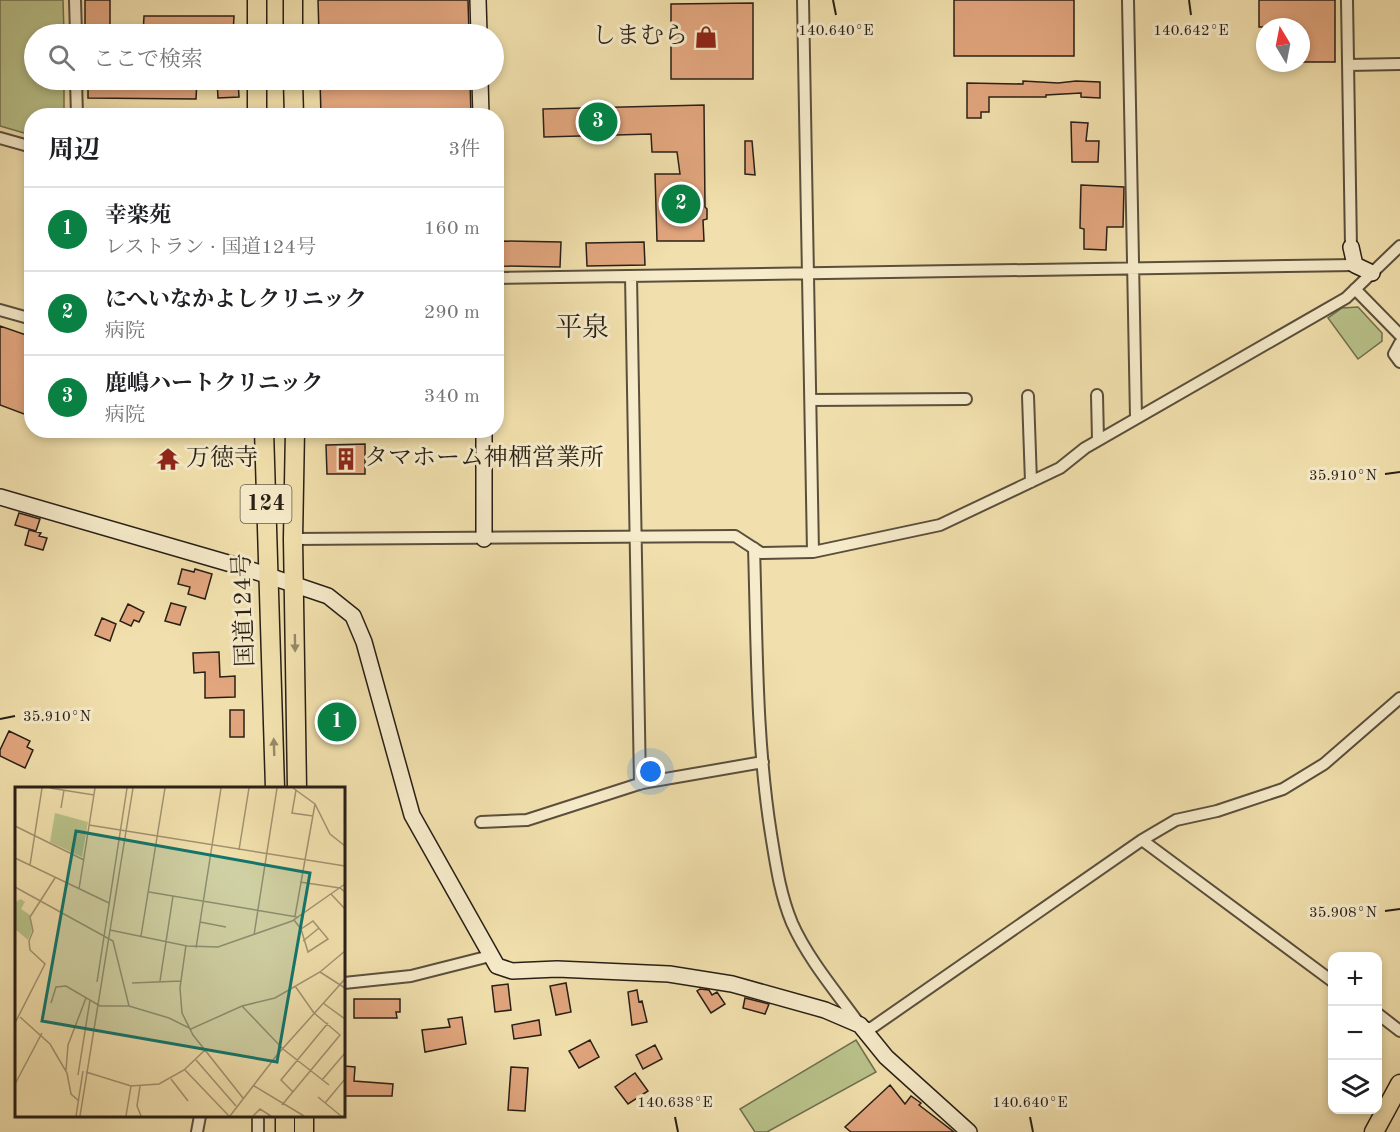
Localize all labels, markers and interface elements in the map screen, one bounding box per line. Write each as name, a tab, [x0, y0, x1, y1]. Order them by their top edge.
north arrow	[1256, 18, 1310, 72]
search box	[24, 24, 504, 90]
place label: しまむら	[592, 24, 688, 49]
shop icon: しまむら	[693, 24, 719, 50]
text: 140.640°E	[798, 24, 874, 39]
text: 140.642°E	[1153, 24, 1229, 39]
icon: search	[45, 41, 78, 74]
text: ここで検索	[93, 49, 203, 71]
pin: 3	[578, 100, 618, 144]
text: 周辺	[48, 138, 100, 164]
text: 3件	[448, 140, 480, 160]
pin: 2	[662, 182, 700, 226]
text: 幸楽苑	[105, 205, 171, 227]
text: 1	[62, 219, 73, 239]
text: 160 m	[424, 219, 480, 239]
text: レストラン · 国道124号	[105, 238, 316, 258]
text: にへいなかよしクリニック	[105, 289, 367, 311]
text: 2	[62, 303, 73, 323]
text: 290 m	[424, 303, 480, 323]
district label: 平泉	[555, 313, 609, 342]
text: 病院	[105, 322, 145, 342]
text: 鹿嶋ハートクリニック	[105, 373, 323, 395]
text: 3	[62, 387, 73, 407]
text: 340 m	[424, 387, 480, 407]
text: 病院	[105, 406, 145, 426]
place label: 万徳寺	[186, 444, 258, 471]
place label: タマホーム神栖営業所	[364, 444, 604, 471]
temple icon: 万徳寺	[155, 446, 181, 472]
building icon: タマホーム神栖営業所	[333, 446, 359, 472]
text: 35.910°N	[1309, 469, 1377, 484]
road number: 124	[240, 485, 292, 523]
street label: 国道124号	[228, 553, 259, 667]
one-way arrow	[290, 634, 300, 653]
pin: 1	[318, 700, 356, 744]
text: 35.910°N	[23, 710, 91, 725]
one-way arrow	[269, 737, 278, 756]
your location	[636, 757, 665, 786]
inset map	[15, 787, 345, 1117]
text: 35.908°N	[1309, 906, 1377, 921]
map controls	[1328, 952, 1382, 1114]
button: +	[1328, 952, 1382, 1006]
button: −	[1328, 1006, 1382, 1060]
button: layers	[1328, 1060, 1382, 1114]
text: 140.638°E	[637, 1096, 713, 1111]
text: 140.640°E	[992, 1096, 1068, 1111]

